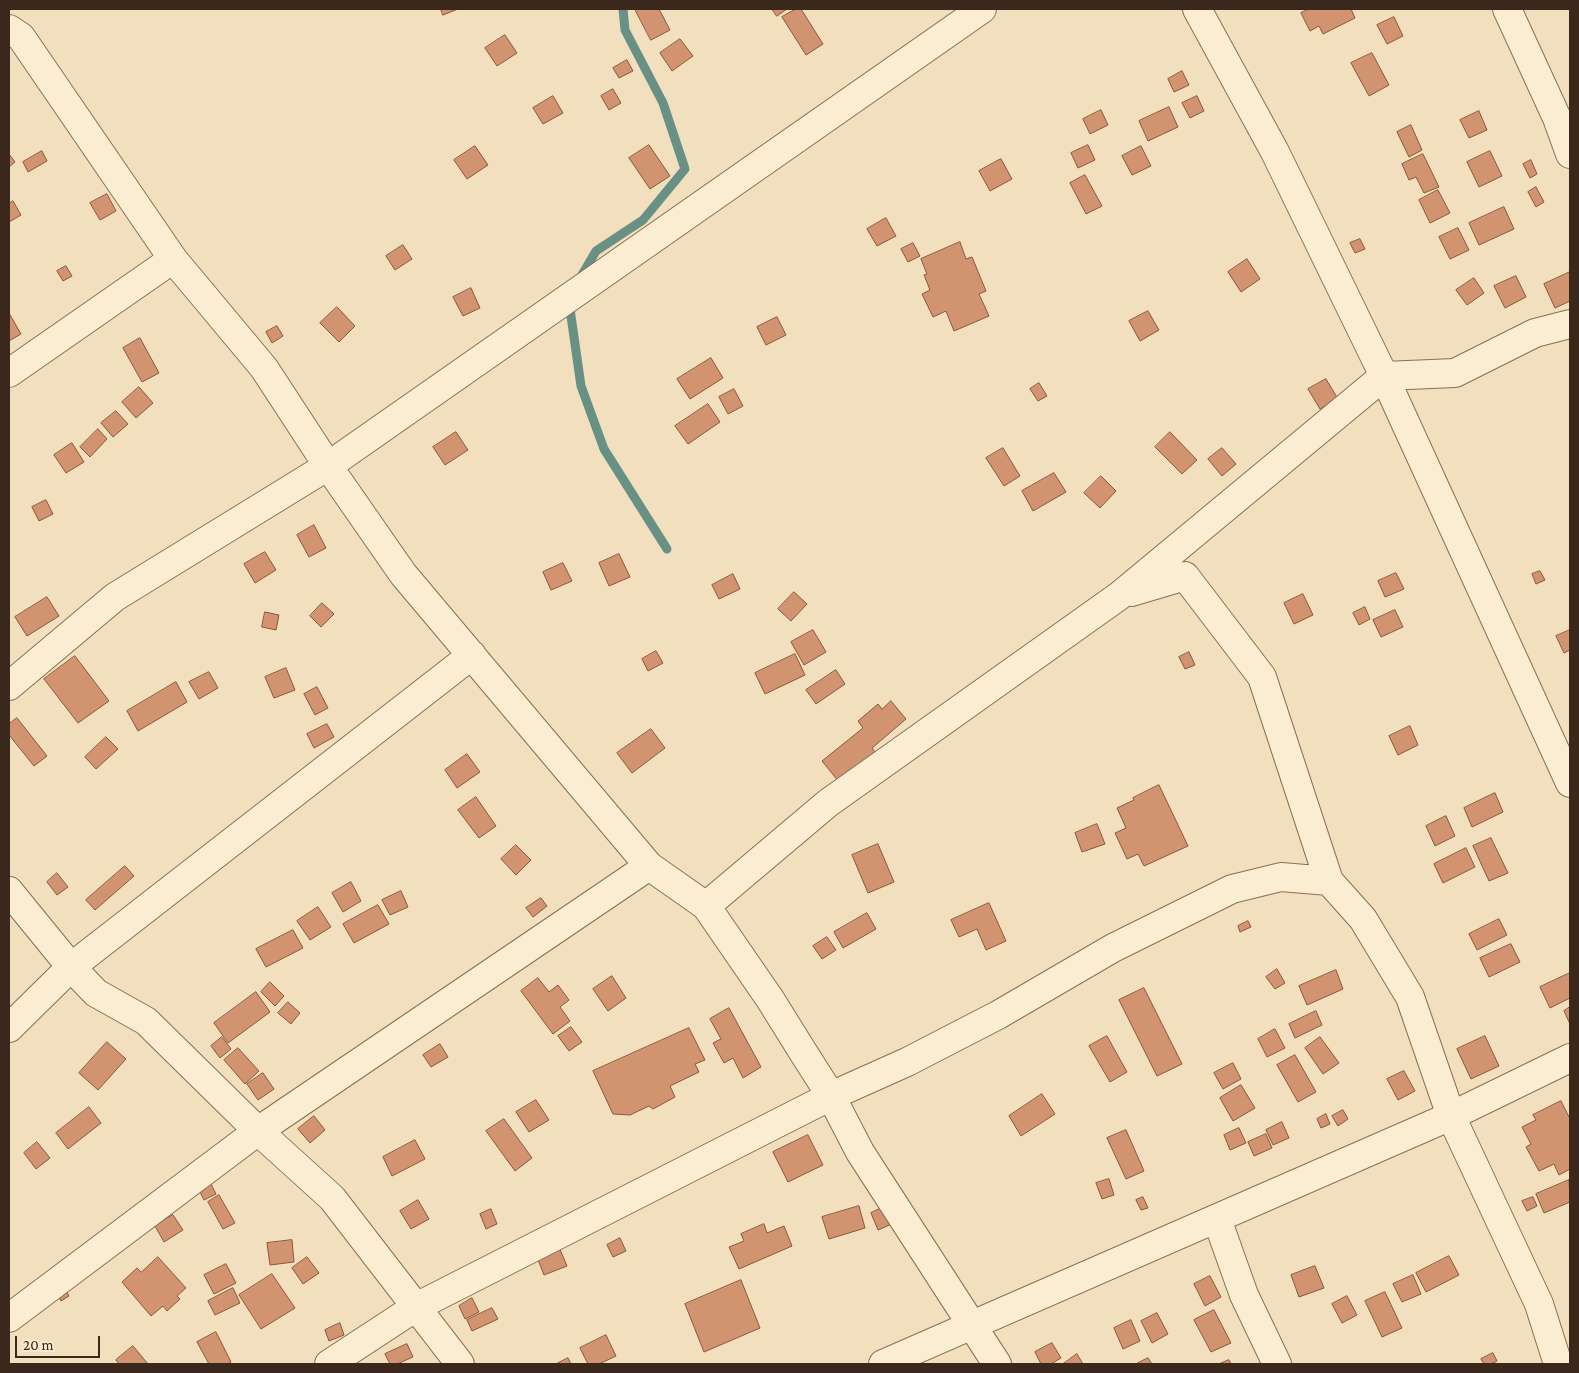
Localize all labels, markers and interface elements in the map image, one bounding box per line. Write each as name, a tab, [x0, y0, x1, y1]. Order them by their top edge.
scale bar	[18, 1326, 102, 1358]
text: 20 m	[23, 1337, 54, 1353]

